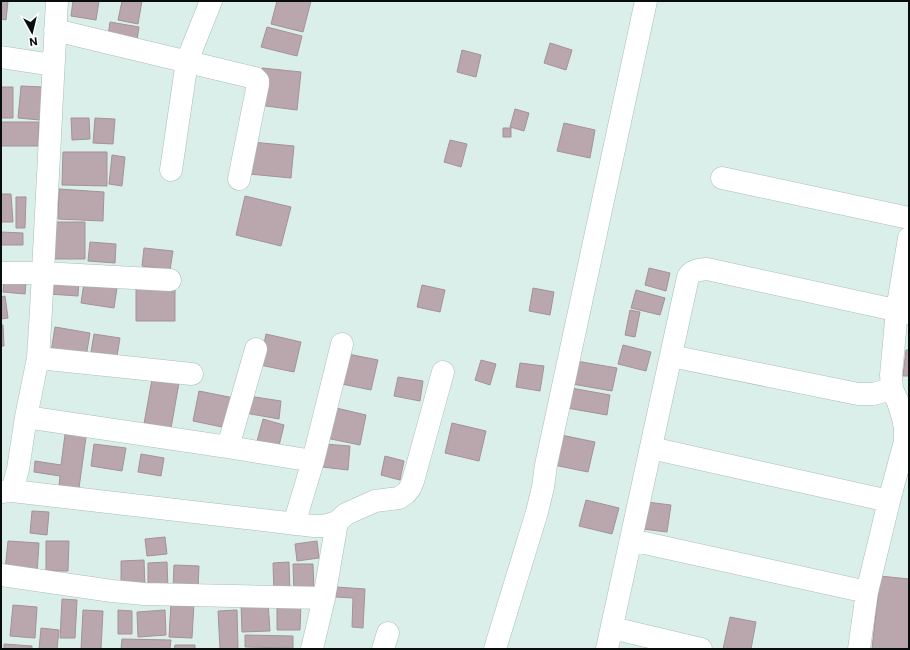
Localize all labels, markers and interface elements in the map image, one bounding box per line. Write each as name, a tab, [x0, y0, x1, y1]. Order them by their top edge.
north arrow	[12, 12, 52, 52]
text: N	[28, 35, 38, 49]

